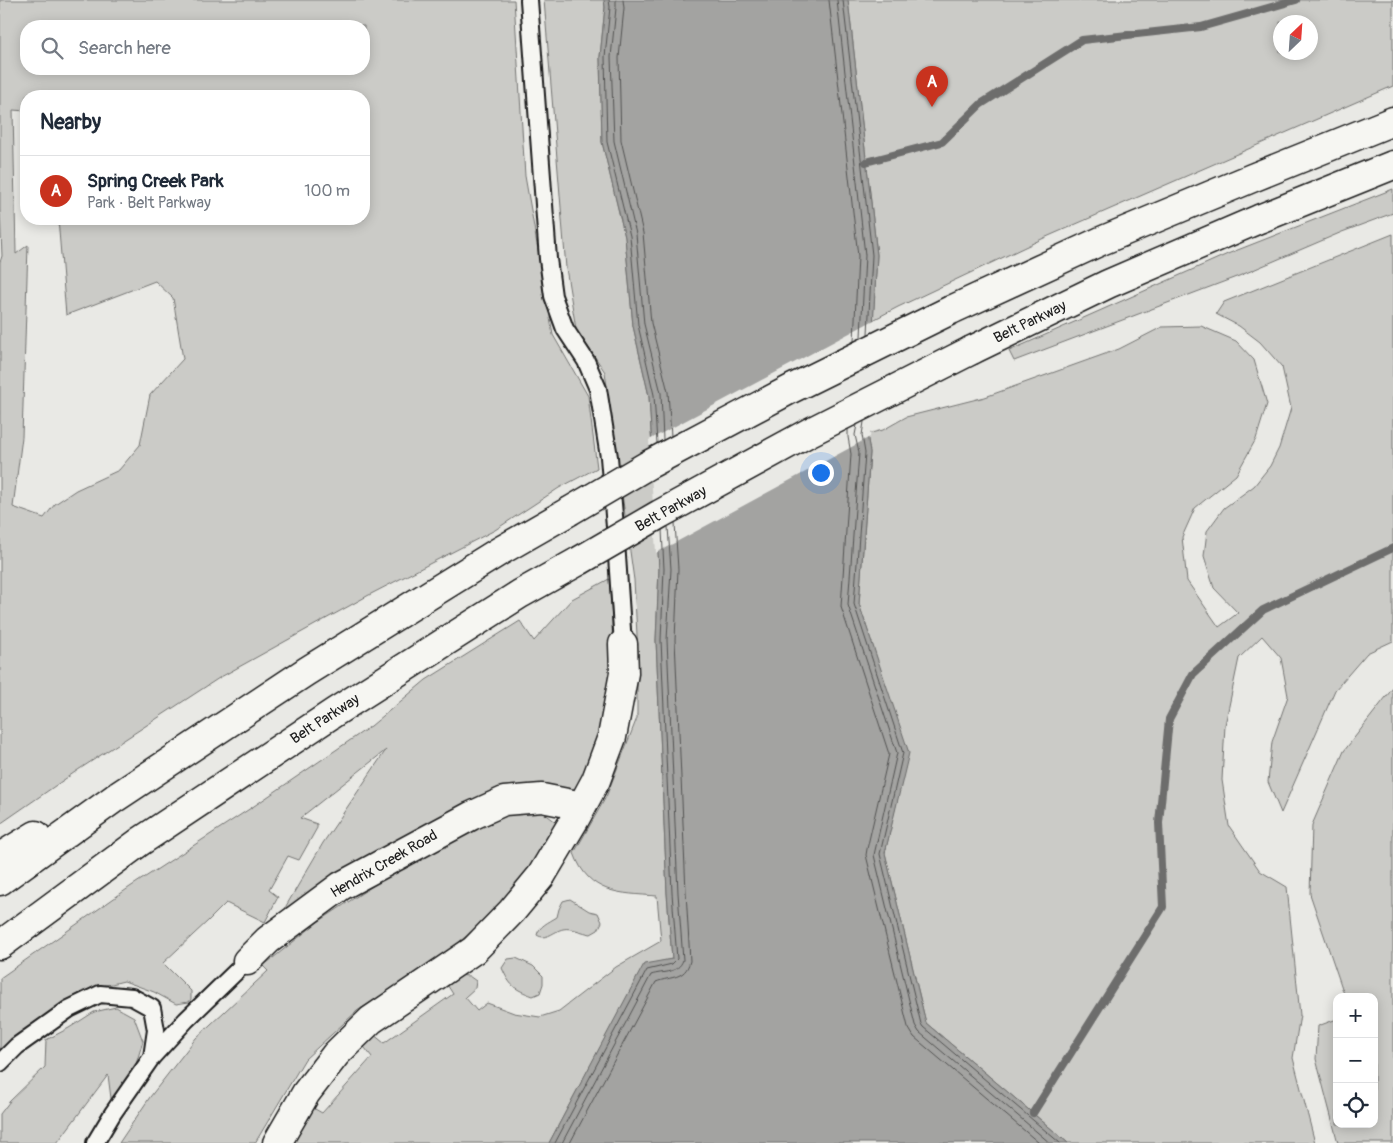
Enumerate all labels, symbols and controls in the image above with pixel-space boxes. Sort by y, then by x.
north arrow [1273,15,1318,60]
search box [20,20,370,75]
icon: search [38,34,66,62]
text: Search here [78,36,171,60]
pin: A [916,66,948,107]
text: Nearby [40,109,101,136]
text: Spring Creek Park [87,169,224,193]
text: A [51,181,61,201]
text: 100 m [304,181,350,201]
text: Park · Belt Parkway [87,193,211,213]
street label: Belt Parkway [991,296,1070,348]
your location [808,460,834,486]
street label: Belt Parkway [632,481,710,536]
street label: Belt Parkway [287,689,364,748]
street label: Hendrix Creek Road [327,826,441,902]
map controls [1333,993,1378,1128]
button: + [1333,993,1378,1038]
button: − [1333,1038,1378,1083]
button: locate [1333,1083,1378,1128]

